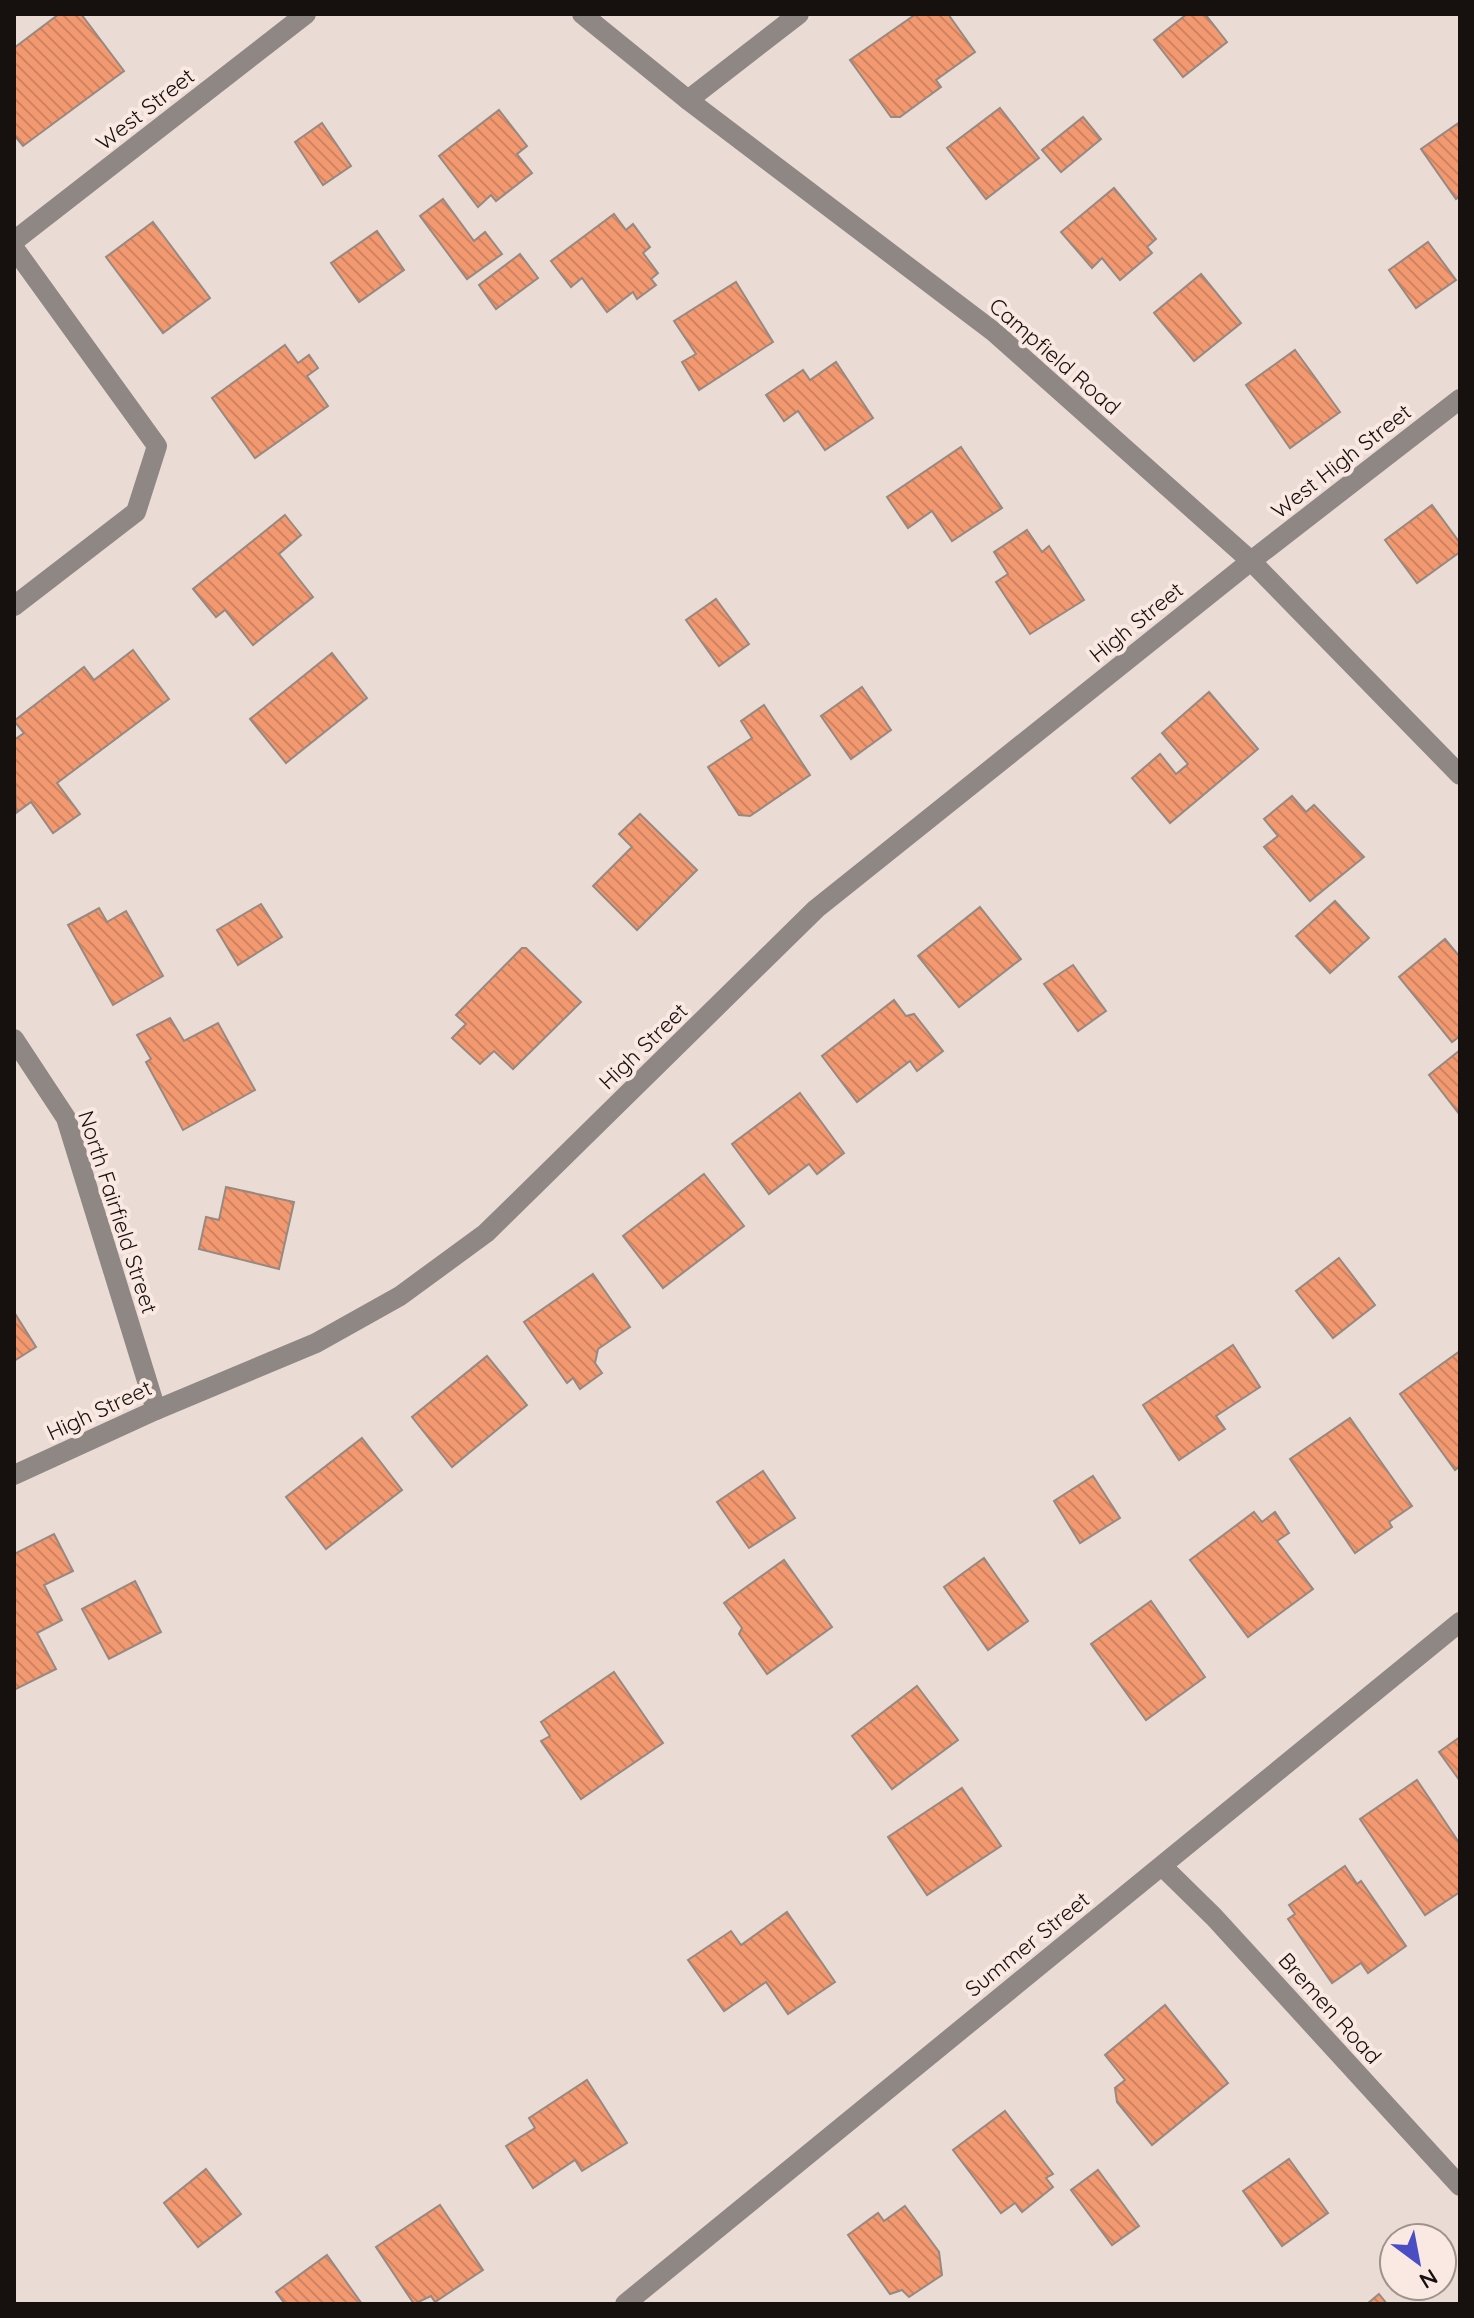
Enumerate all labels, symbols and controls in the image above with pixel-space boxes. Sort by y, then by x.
street label: West Street [90,62,200,156]
street label: Campfield Road [984,291,1126,421]
street label: West High Street [1265,398,1417,524]
street label: High Street [1083,576,1189,668]
street label: High Street [593,997,693,1095]
street label: North Fairfield Street [72,1107,164,1317]
street label: High Street [42,1373,156,1447]
street label: Summer Street [959,1885,1095,2003]
street label: Bremen Road [1273,1946,1387,2070]
north arrow [1378,2222,1458,2302]
text: N [1414,2263,1443,2295]

